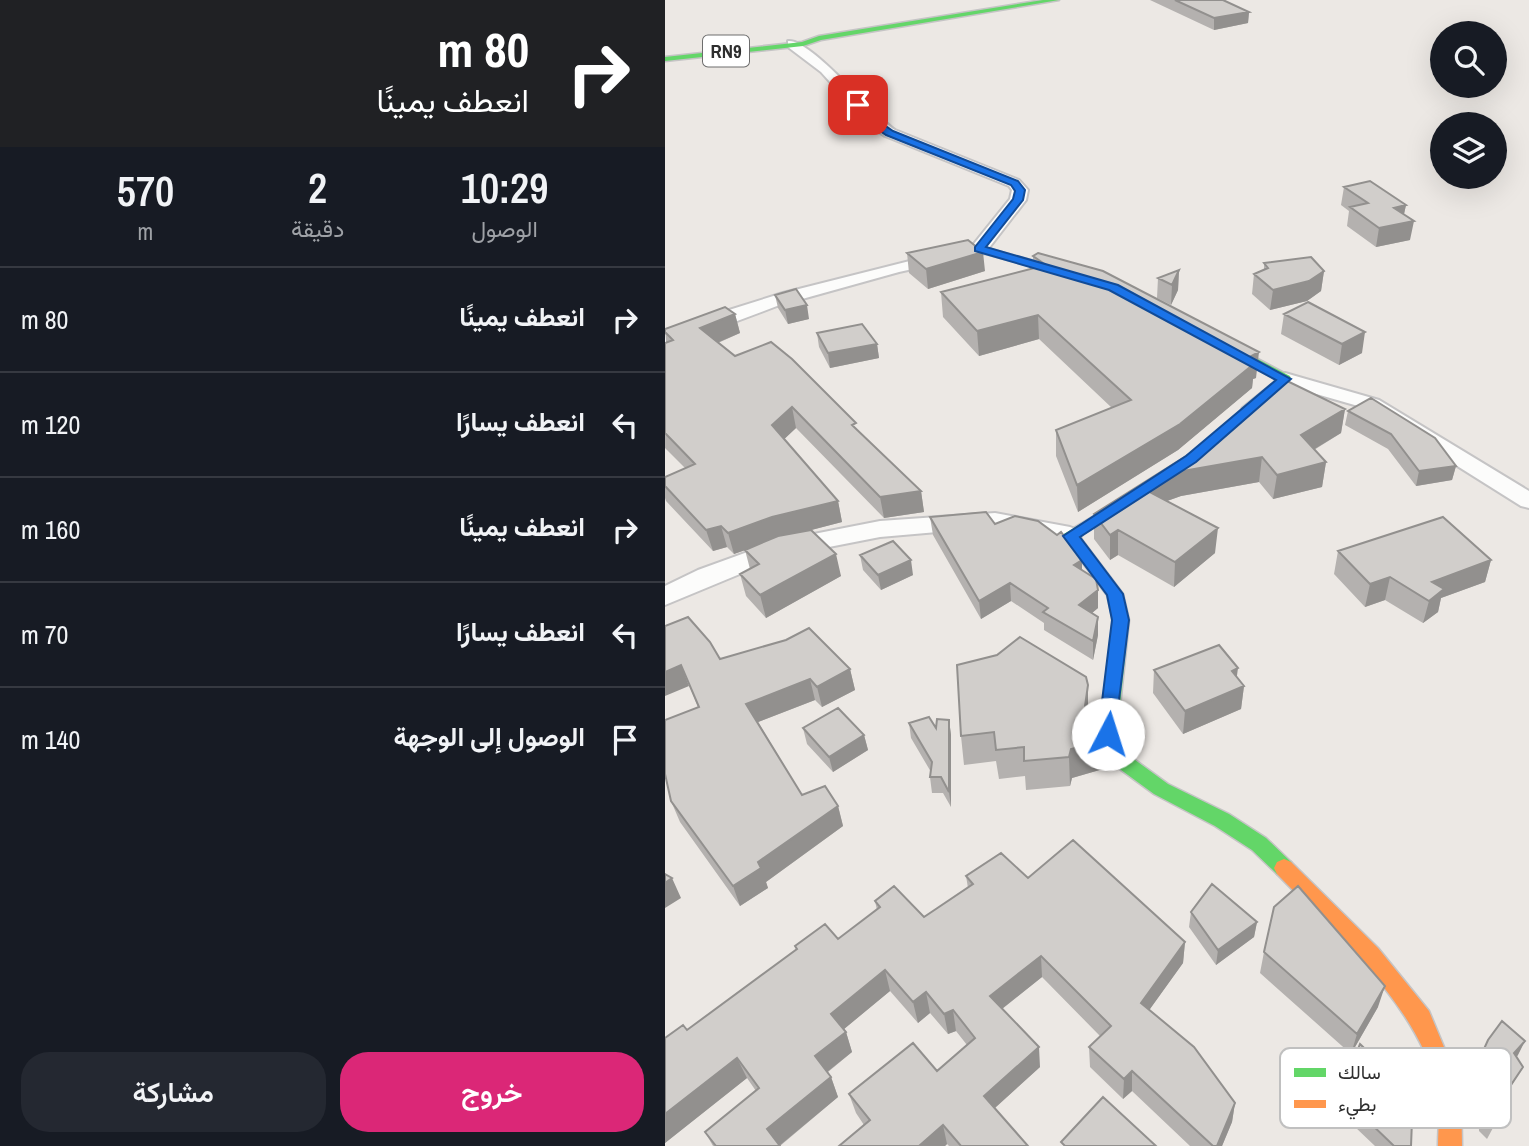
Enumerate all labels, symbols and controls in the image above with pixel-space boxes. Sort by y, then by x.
text: 80 m [437,16,529,82]
map controls [1430,21,1507,189]
button: search [1430,21,1507,98]
icon: right [553,28,644,119]
road number: RN9 [703,36,749,66]
pin [828,75,888,135]
text: انعطف يمينًا [376,79,529,122]
icon: arrive [839,86,877,124]
button: layers [1430,112,1507,189]
text: 2 [308,160,327,216]
text: 10:29 [461,160,548,216]
text: 570 [117,163,174,219]
text: دقيقة [291,213,344,244]
text: الوصول [471,213,538,244]
text: m [138,216,153,247]
text: انعطف يمينًا [459,299,585,334]
icon: right [606,301,644,339]
text: 80 m [21,302,68,337]
text: انعطف يسارًا [456,404,585,439]
icon: left [606,406,644,444]
text: 120 m [21,407,80,442]
text: انعطف يمينًا [459,509,585,544]
icon: right [606,511,644,549]
text: 160 m [21,512,80,547]
text: انعطف يسارًا [456,614,585,649]
icon: left [606,616,644,654]
text: 70 m [21,617,68,652]
position arrow [1071,697,1145,771]
text: الوصول إلى الوجهة [393,719,585,754]
icon: arrive [606,721,644,759]
text: 140 m [21,722,80,757]
legend [1280,1048,1511,1128]
button: مشاركة [21,1052,326,1132]
button: خروج [340,1052,644,1132]
text: سالك [1338,1059,1381,1085]
text: بطيء [1338,1091,1376,1120]

